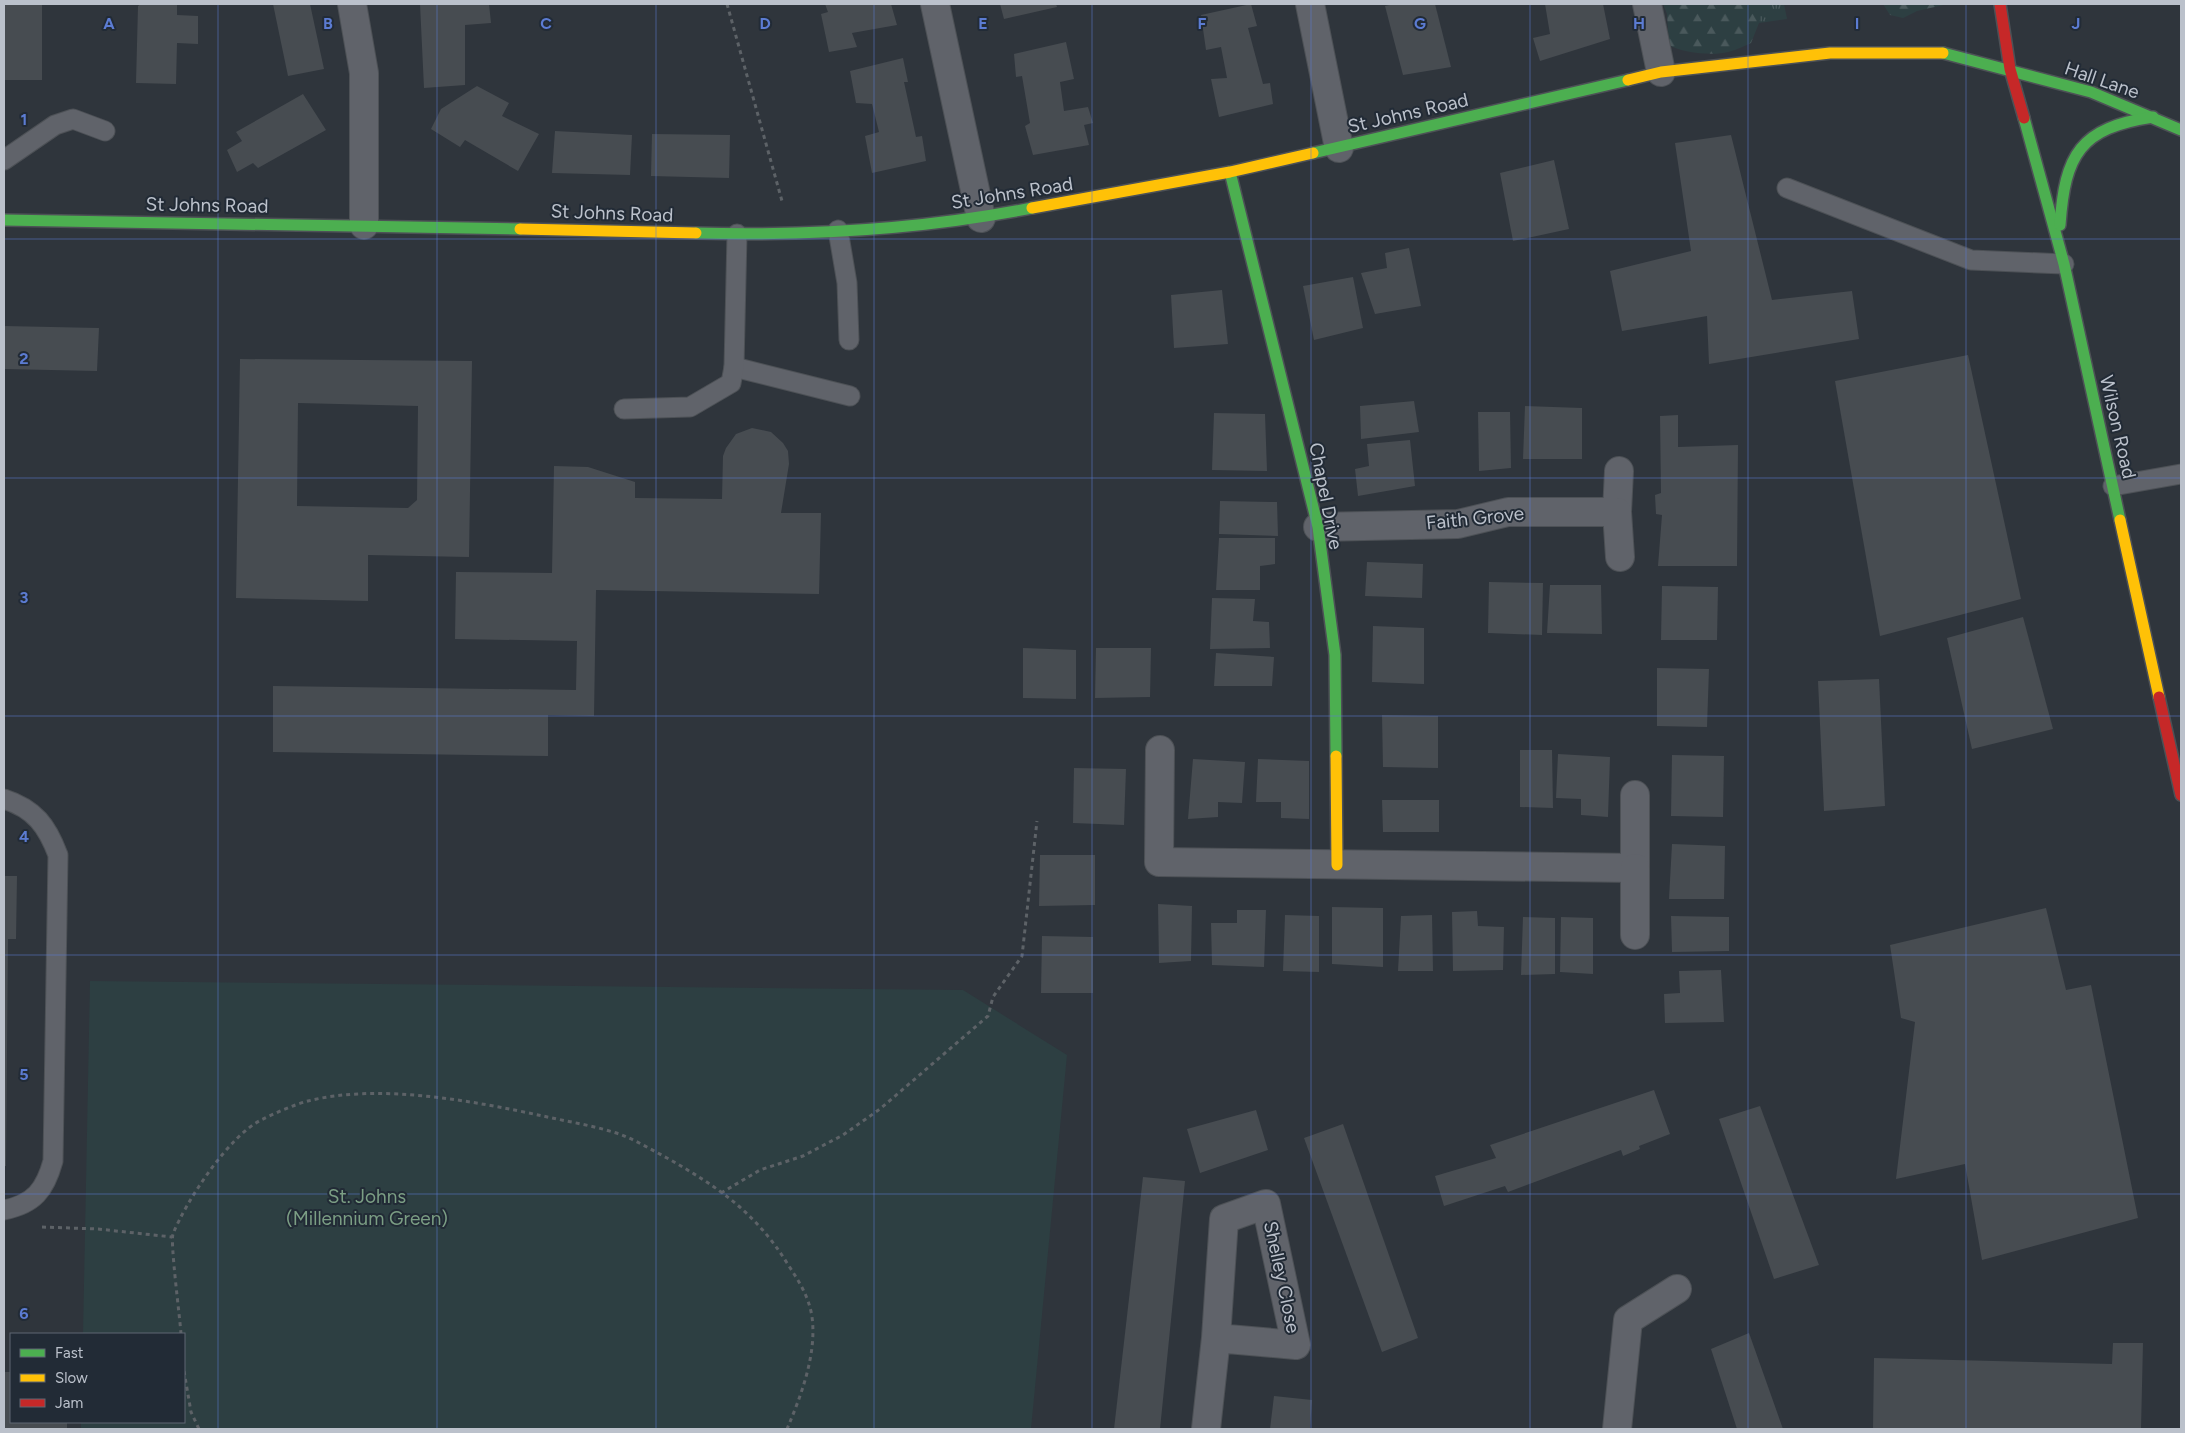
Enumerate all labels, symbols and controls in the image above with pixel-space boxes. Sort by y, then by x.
text: A [103,14,115,33]
text: B [323,14,333,33]
text: C [540,14,552,33]
text: D [759,14,771,33]
text: E [978,14,988,33]
text: F [1198,14,1207,33]
text: G [1414,14,1426,33]
text: H [1633,14,1645,33]
text: I [1855,14,1859,33]
text: J [2072,14,2080,33]
street label: Hall Lane [2062,57,2142,103]
street label: St Johns Road [1346,88,1470,138]
text: 1 [21,110,27,129]
street label: St Johns Road [950,172,1074,214]
street label: St Johns Road [145,192,269,218]
street label: St Johns Road [550,199,674,227]
text: 2 [19,349,29,368]
street label: Wilson Road [2095,373,2141,481]
street label: Chapel Drive [1304,441,1348,551]
street label: Faith Grove [1425,501,1525,535]
text: 3 [20,588,29,607]
text: 4 [19,827,29,846]
text: 5 [19,1065,29,1084]
park label: St. Johns (Millennium Green) [286,1185,448,1230]
street label: Shelley Close [1259,1219,1305,1335]
text: 6 [19,1304,29,1323]
legend [10,1333,185,1423]
text: Fast [55,1344,84,1362]
text: Slow [55,1369,88,1387]
text: Jam [55,1394,83,1412]

